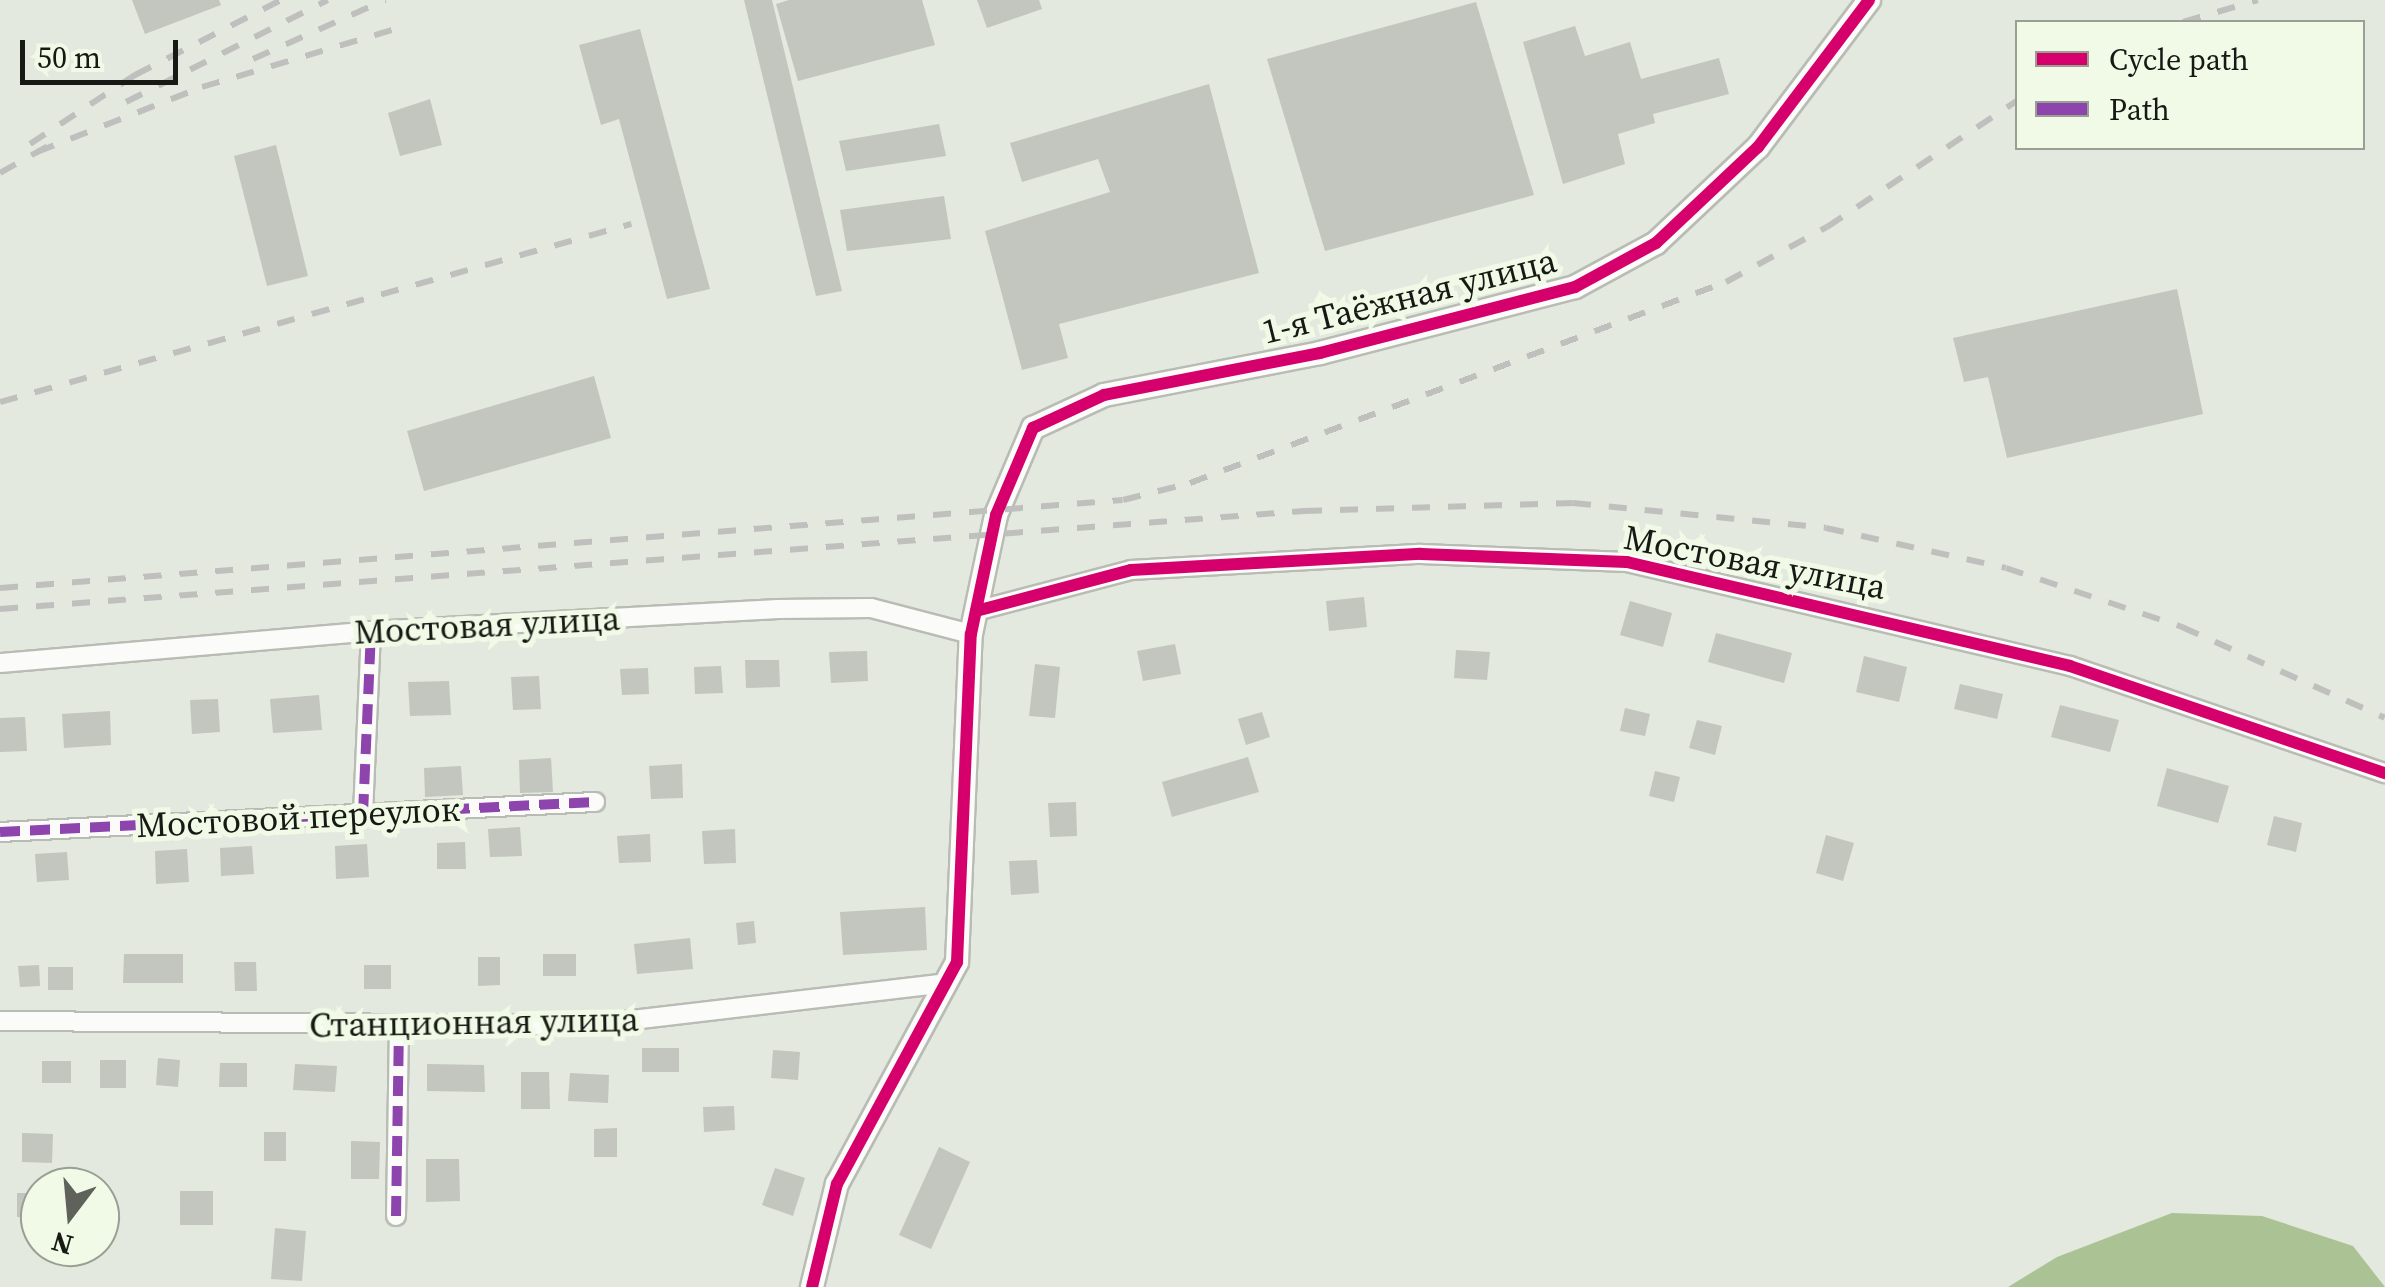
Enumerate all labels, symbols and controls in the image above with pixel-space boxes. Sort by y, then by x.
scale bar [25,20,182,82]
legend [2015,20,2365,150]
text: 50 m [37,37,101,78]
text: Cycle path [2109,39,2249,80]
text: Path [2109,89,2170,130]
street label: 1-я Таёжная улица [1257,239,1561,353]
street label: Мостовая улица [1620,516,1890,608]
street label: Мостовая улица [353,597,621,653]
street label: Мостовой переулок [135,788,461,846]
street label: Станционная улица [309,998,639,1046]
north arrow [20,1167,120,1267]
text: N [47,1223,77,1265]

